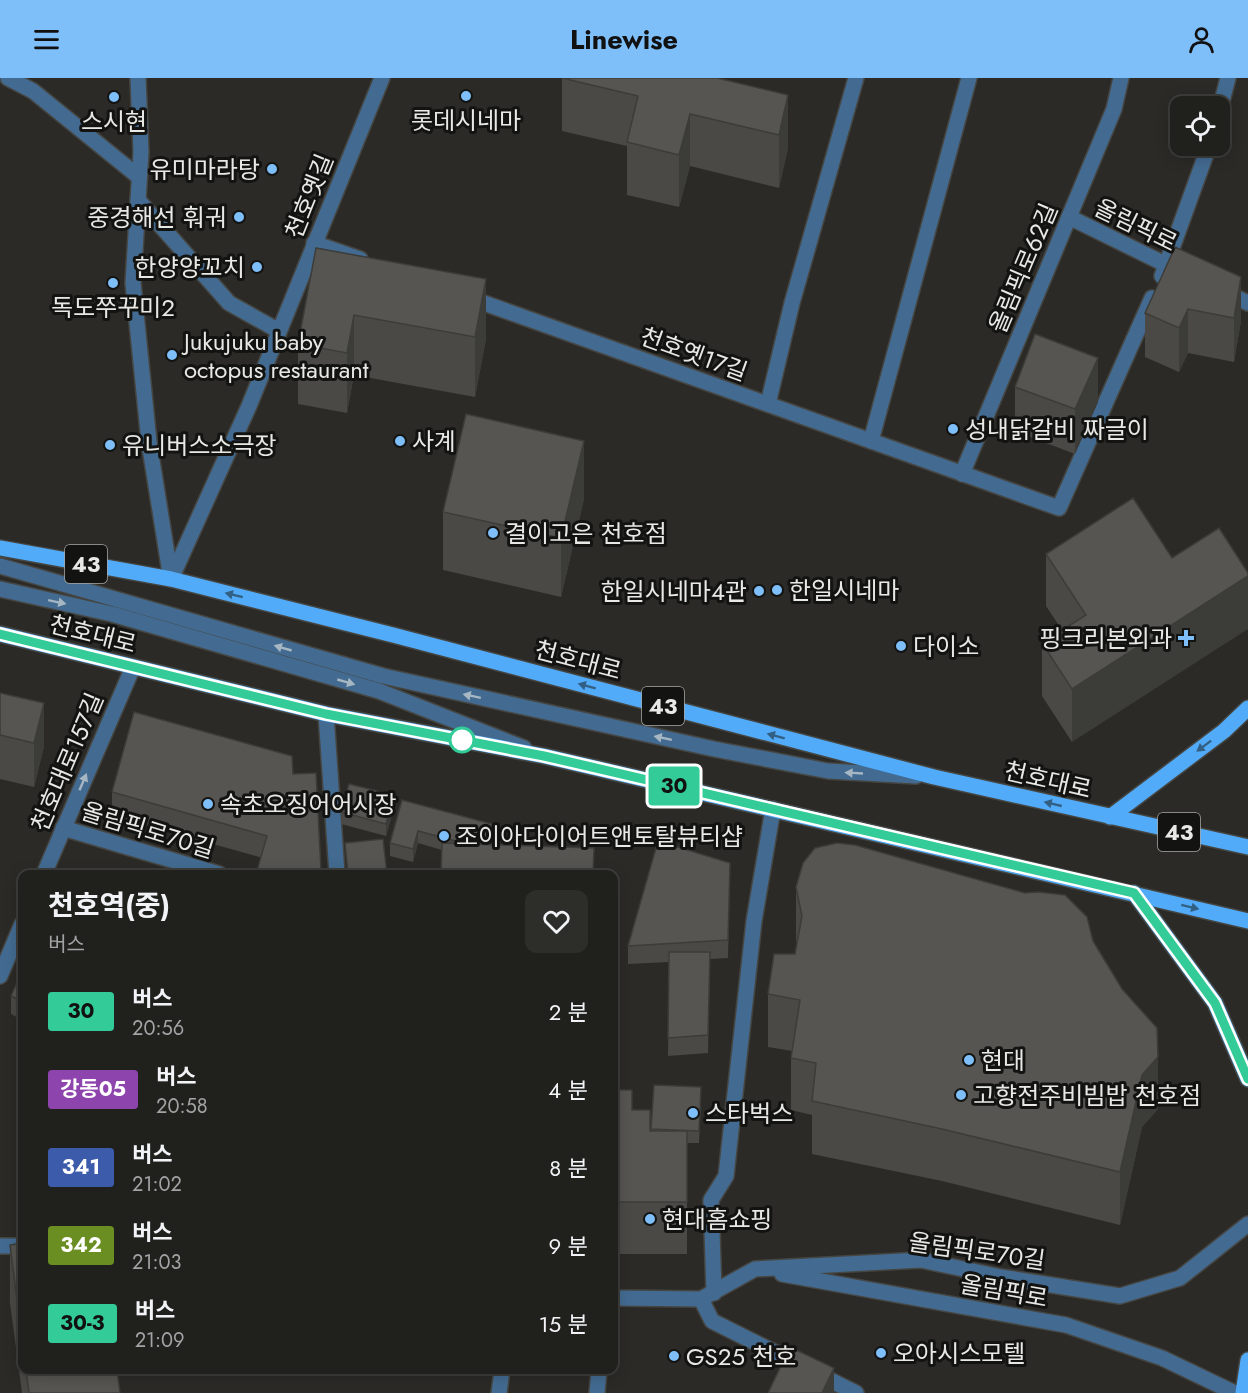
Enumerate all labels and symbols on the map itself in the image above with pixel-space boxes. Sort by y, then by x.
marker: 롯데시네마 [459,89,473,103]
marker: 스시현 [107,90,121,104]
place label: 롯데시네마 [411,103,521,138]
place label: 스시현 [81,104,147,139]
street label: 천호옛길 [276,148,342,244]
place label: 유미마라탕 [150,152,260,187]
marker: 유미마라탕 [265,162,279,176]
street label: 올림픽로 [1089,190,1183,260]
street label: 올림픽로62길 [980,198,1066,338]
place label: 중경해선 훠궈 [87,200,227,235]
marker: 중경해선 훠궈 [232,210,246,224]
place label: 한양양꼬치 [135,250,245,285]
marker: 한양양꼬치 [250,260,264,274]
marker: 독도쭈꾸미2 [106,276,120,290]
place label: 독도쭈꾸미2 [51,290,175,325]
street label: 천호옛17길 [636,318,752,390]
place label: Jukujuku baby octopus restaurant [181,324,369,387]
marker: Jukujuku baby octopus restaurant [165,348,179,362]
place label: 성내닭갈비 짜글이 [965,412,1149,447]
marker: 성내닭갈비 짜글이 [946,422,960,436]
place label: 사계 [412,424,456,459]
place label: 유니버스소극장 [122,428,277,463]
marker: 사계 [393,434,407,448]
marker: 유니버스소극장 [103,438,117,452]
place label: 결이고은 천호점 [505,516,667,551]
marker: 결이고은 천호점 [486,526,500,540]
road number: 43 [65,545,107,583]
place label: 한일시네마 [789,573,899,608]
place label: 한일시네마4관 [601,574,747,609]
marker: 한일시네마 [770,583,784,597]
marker: 한일시네마4관 [752,584,766,598]
one-way arrow [225,590,243,599]
one-way arrow [48,597,66,607]
street label: 천호대로 [46,606,140,662]
place label: 핑크리본외과 [1040,621,1172,656]
place label: 다이소 [913,629,979,664]
marker: 핑크리본외과 [1177,629,1195,647]
street label: 천호대로 [531,632,625,688]
marker: 다이소 [894,639,908,653]
one-way arrow [274,643,292,652]
one-way arrow [337,678,355,687]
one-way arrow [578,680,596,690]
street label: 천호대로157길 [22,687,112,837]
road number: 43 [642,687,684,725]
one-way arrow [463,690,482,700]
unlabelled marker [449,727,475,753]
one-way arrow [766,730,785,740]
one-way arrow [653,732,672,742]
one-way arrow [1196,740,1212,752]
street label: 천호대로 [1001,753,1095,807]
line badge: 30 [647,766,701,806]
one-way arrow [845,768,864,777]
one-way arrow [79,773,88,791]
place label: 속초오징어어시장 [220,787,397,822]
street label: 올림픽로70길 [77,793,219,867]
marker: 속초오징어어시장 [201,797,215,811]
one-way arrow [1043,799,1062,808]
road number: 43 [1158,813,1200,851]
place label: 조이아다이어트앤토탈뷰티샵 [456,819,743,854]
marker: 조이아다이어트앤토탈뷰티샵 [437,829,451,843]
one-way arrow [1181,902,1199,912]
place label: 현대 [981,1043,1025,1078]
marker: 현대 [962,1053,976,1067]
place label: 고향전주비빔밥 천호점 [973,1078,1201,1113]
marker: 고향전주비빔밥 천호점 [954,1088,968,1102]
place label: 스타벅스 [705,1096,793,1131]
marker: 스타벅스 [686,1106,700,1120]
place label: 현대홈쇼핑 [662,1202,772,1237]
marker: 현대홈쇼핑 [643,1212,657,1226]
street label: 올림픽로70길 [907,1224,1047,1278]
street label: 올림픽로 [957,1266,1051,1316]
place label: 오아시스모텔 [893,1336,1025,1371]
place label: GS25 천호 [686,1339,796,1374]
marker: 오아시스모텔 [874,1346,888,1360]
marker: GS25 천호 [667,1349,681,1363]

